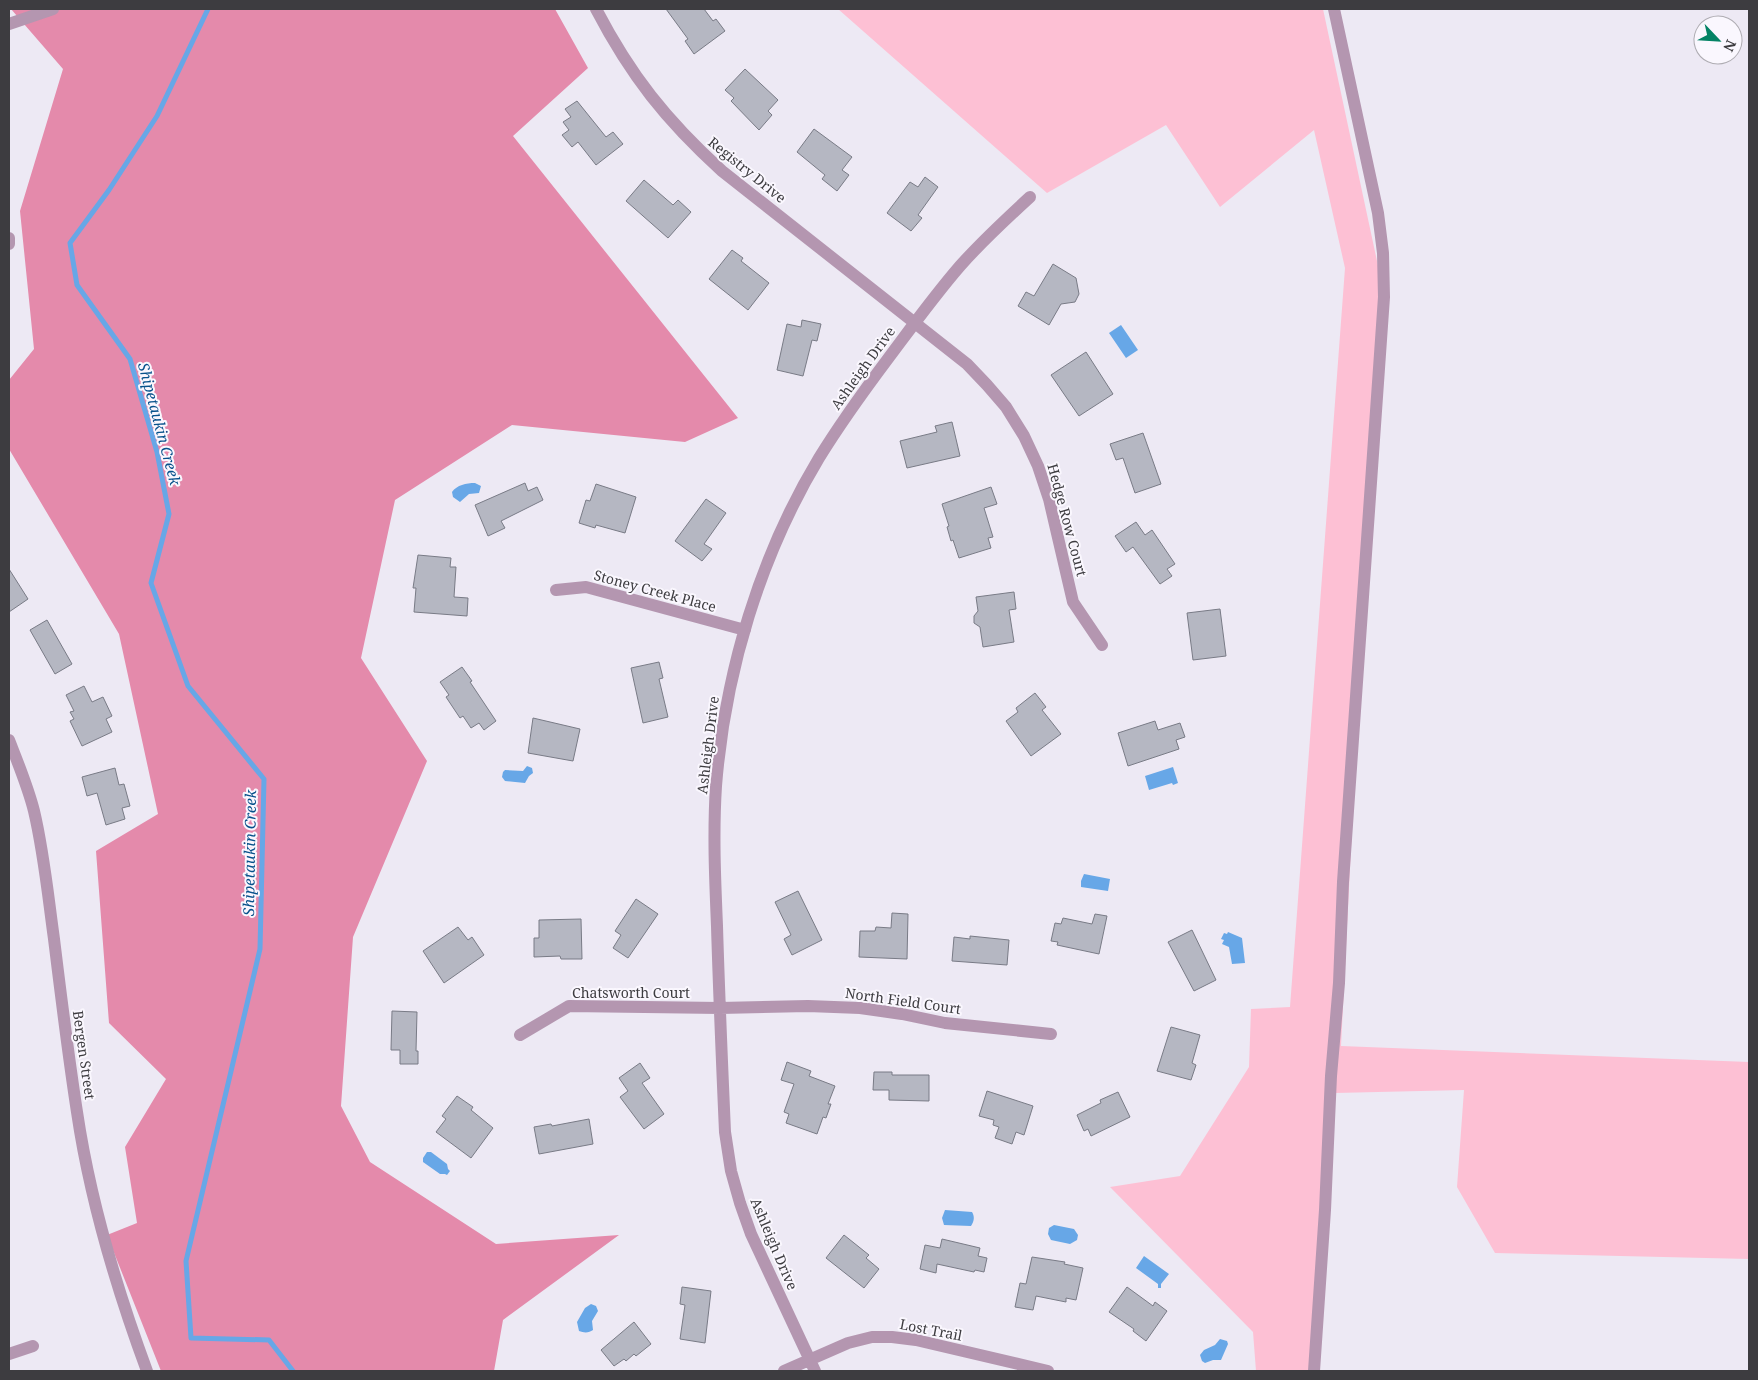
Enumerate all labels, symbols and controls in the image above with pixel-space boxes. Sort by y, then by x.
north arrow [1693,15,1743,65]
text: N [1719,37,1741,55]
street label: Registry Drive [704,132,790,207]
street label: Ashleigh Drive [826,322,899,413]
water label: Shipetaukin Creek [134,360,186,488]
street label: Hedge Row Court [1043,461,1092,578]
street label: Stoney Creek Place [592,565,718,616]
street label: Ashleigh Drive [692,695,723,795]
water label: Shipetaukin Creek [238,789,260,916]
street label: Chatsworth Court [572,983,690,1002]
street label: North Field Court [844,983,962,1018]
street label: Bergen Street [69,1009,100,1101]
street label: Ashleigh Drive [747,1195,802,1293]
street label: Lost Trail [898,1314,965,1345]

